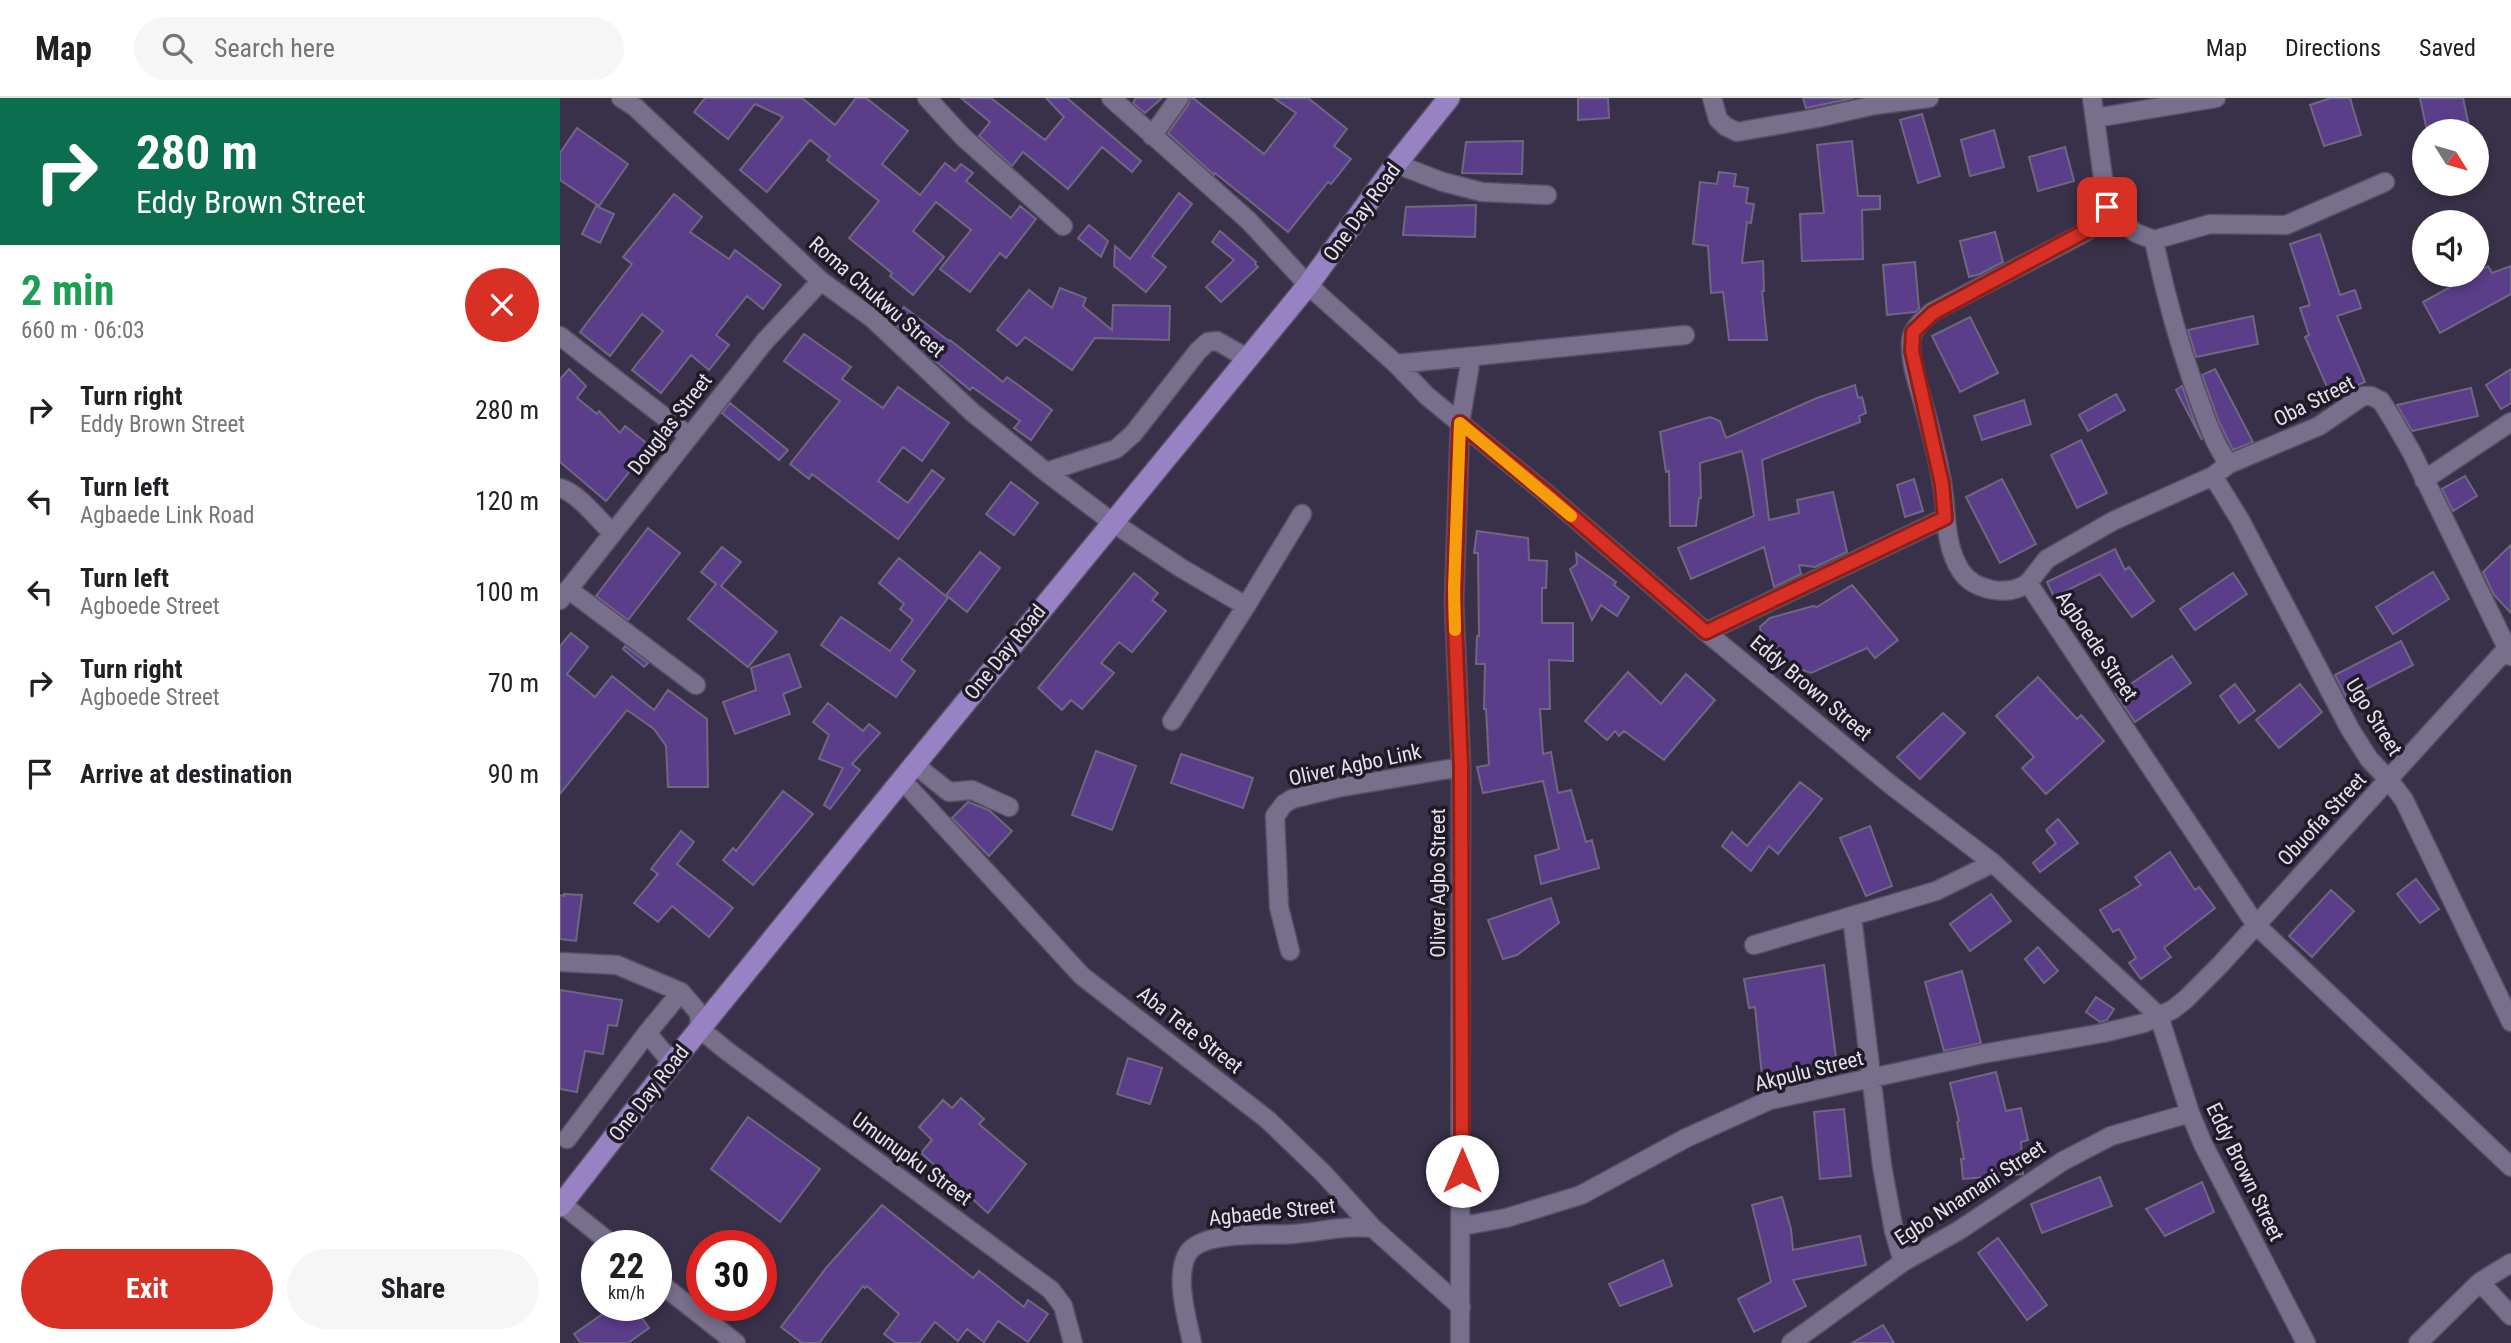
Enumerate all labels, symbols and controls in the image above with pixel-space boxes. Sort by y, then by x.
search box [134,17,624,80]
text: Map [35,29,92,68]
icon: search [158,29,196,67]
text: Search here [214,33,335,63]
text: Map [2206,34,2247,62]
text: Directions [2285,34,2381,62]
text: Saved [2419,34,2476,62]
north arrow [2412,119,2488,196]
map controls [2412,119,2489,287]
text: 280 m [136,124,258,181]
icon: right [21,126,112,217]
street label: One Day Road [1318,158,1406,266]
pin [2077,177,2137,237]
text: Eddy Brown Street [136,183,366,221]
icon: arrive [2088,188,2126,226]
button: sound [2412,210,2489,287]
street label: Roma Chukwu Street [804,232,950,362]
text: 2 min [21,266,114,315]
button: close [465,268,539,342]
text: 660 m · 06:03 [21,317,145,344]
street label: Douglas Street [623,369,717,479]
street label: Oba Street [2270,371,2358,431]
text: Turn right [80,381,182,411]
icon: right [21,391,59,429]
text: 280 m [475,395,539,425]
text: Eddy Brown Street [80,411,245,438]
text: Turn left [80,472,169,502]
icon: left [21,482,59,520]
text: 120 m [475,486,539,516]
text: Agbaede Link Road [80,502,254,529]
text: Turn left [80,563,169,593]
icon: left [21,573,59,611]
text: 100 m [475,577,539,607]
street label: Agboede Street [2051,586,2143,706]
text: Agboede Street [80,593,220,620]
street label: One Day Road [959,600,1051,704]
street label: Eddy Brown Street [1746,630,1876,746]
text: Turn right [80,654,182,684]
icon: right [21,664,59,702]
text: 70 m [488,668,539,698]
street label: Ugo Street [2341,674,2407,760]
text: Agboede Street [80,684,220,711]
street label: Oliver Agbo Link [1287,739,1424,791]
icon: arrive [21,755,59,793]
text: Arrive at destination [80,759,292,789]
text: 90 m [488,759,539,789]
street label: Obuofia Street [2273,768,2371,870]
street label: Oliver Agbo Street [1426,808,1450,958]
street label: Aba Tete Street [1133,982,1247,1078]
street label: One Day Road [604,1040,694,1146]
street label: Akpulu Street [1752,1046,1866,1096]
street label: Eddy Brown Street [2201,1099,2289,1245]
street label: Umunupku Street [847,1108,977,1210]
position arrow [1425,1134,1499,1208]
street label: Egbo Nnamani Street [1890,1135,2050,1251]
street label: Agbaede Street [1208,1193,1336,1231]
speed limit sign: 30 [686,1230,777,1321]
text: 22 [609,1246,644,1287]
button: Exit [21,1249,273,1329]
button: Share [287,1249,539,1329]
text: km/h [608,1282,645,1303]

